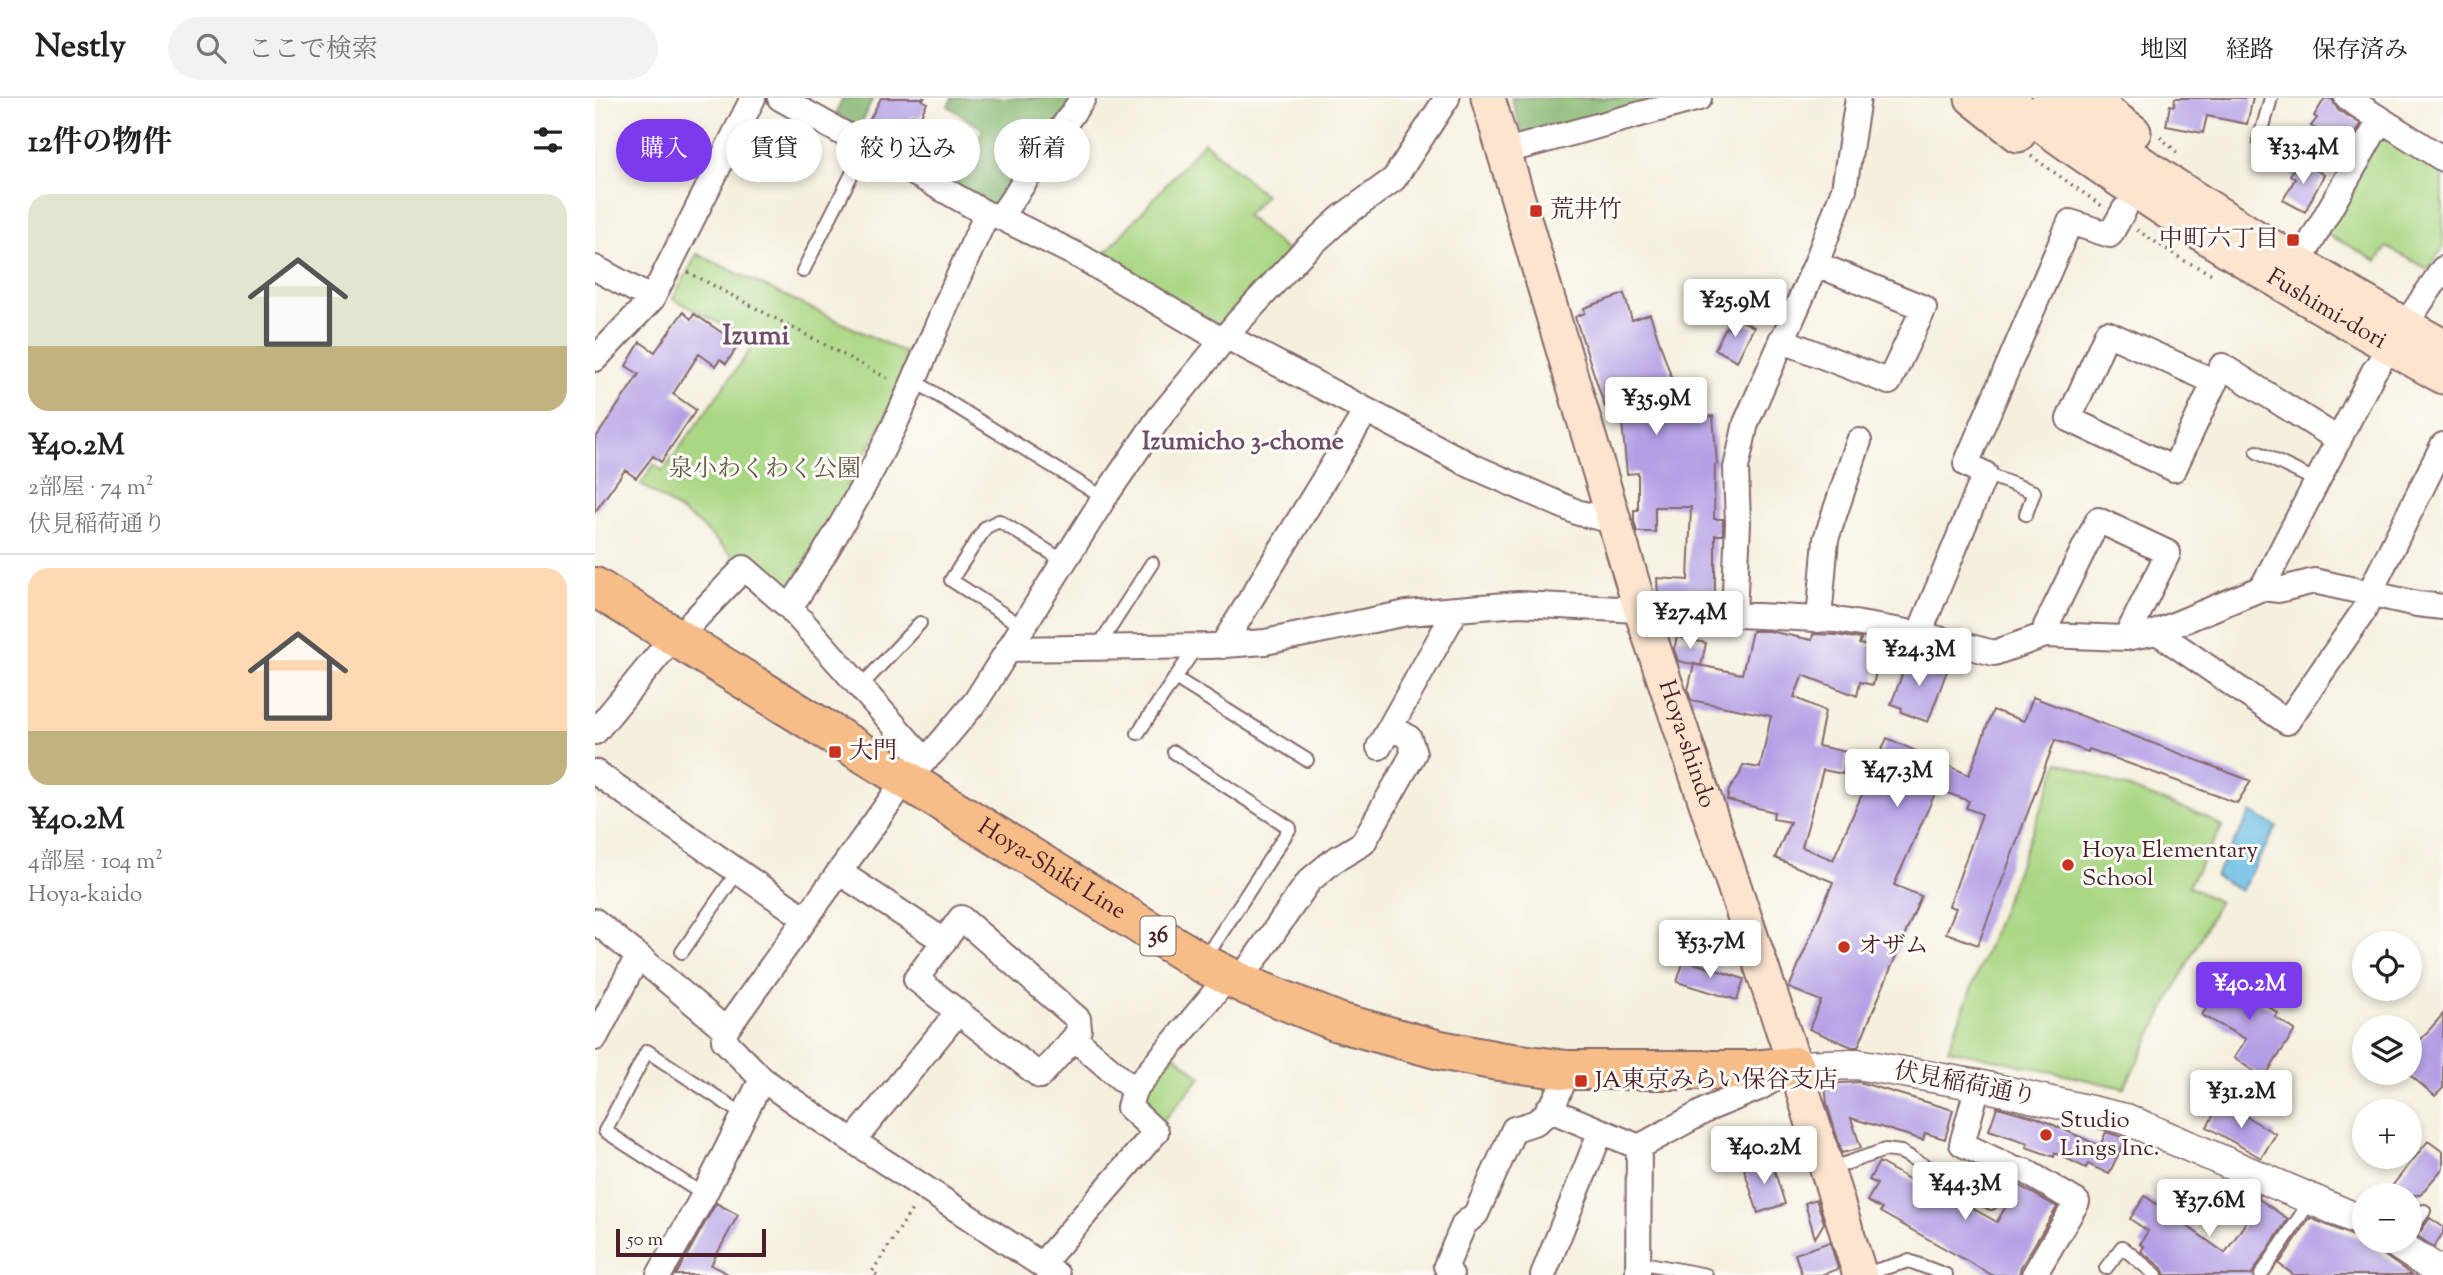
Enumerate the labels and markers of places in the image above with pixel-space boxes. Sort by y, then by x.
pin: ¥33.4M [2246,126,2360,186]
place label: 荒井竹 [1550,194,1622,228]
marker: 荒井竹 [1528,203,1544,219]
place label: 中町六丁目 [2159,223,2279,257]
marker: 中町六丁目 [2285,232,2301,248]
pin: ¥25.9M [1678,280,1792,339]
pin: ¥35.9M [1599,378,1713,437]
pin: ¥27.4M [1633,592,1747,651]
pin: ¥24.3M [1862,628,1976,688]
place label: 大門 [849,735,897,769]
marker: 大門 [827,744,843,760]
pin: ¥47.3M [1840,750,1954,809]
place label: Hoya Elementary School [2082,834,2258,896]
marker: Hoya Elementary School [2060,857,2076,873]
pin: ¥53.7M [1653,920,1767,980]
place label: オザム [1858,930,1929,964]
marker: オザム [1836,939,1852,955]
pin: ¥40.2M [2192,962,2306,1022]
place label: JA東京みらい保谷支店 [1593,1064,1837,1098]
pin: ¥31.2M [2184,1070,2298,1130]
marker: JA東京みらい保谷支店 [1573,1073,1589,1089]
place label: Studio Lings Inc. [2060,1104,2160,1166]
pin: ¥40.2M [1707,1126,1821,1186]
marker: Studio Lings Inc. [2038,1127,2054,1143]
pin: ¥44.3M [1908,1162,2022,1222]
pin: ¥37.6M [2152,1180,2266,1239]

